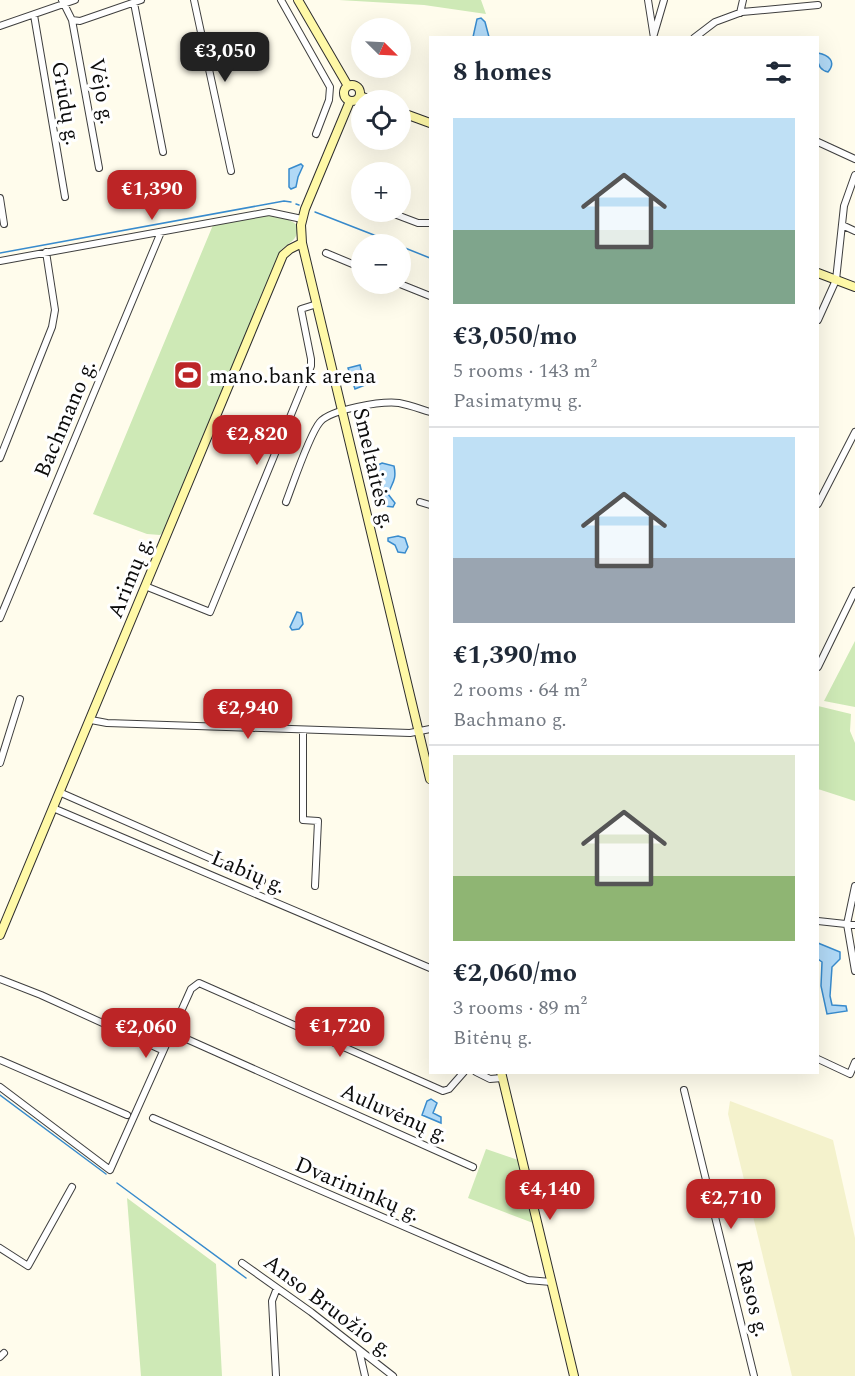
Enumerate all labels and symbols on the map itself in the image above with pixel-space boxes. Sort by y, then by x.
north arrow [351,18,411,78]
pin: €3,050 [176,32,274,83]
street label: Vėjo g. [79,56,124,127]
street label: Grūdų g. [42,59,89,148]
pin: €1,390 [103,170,201,221]
street label: Bachmano g. [26,355,105,483]
sports icon: mano.bank arena [172,359,204,391]
place label: mano.bank arena [209,360,376,393]
street label: Smeltaitės g. [344,405,403,532]
pin: €2,820 [208,415,306,466]
street label: Arimų g. [99,532,162,623]
pin: €2,940 [199,689,297,740]
street label: Labių g. [206,842,291,903]
pin: €1,720 [291,1007,389,1058]
pin: €2,060 [97,1008,195,1059]
street label: Auluvėnų g. [335,1075,454,1152]
street label: Dvarininkų g. [290,1148,425,1231]
pin: €4,140 [501,1170,599,1221]
pin: €2,710 [682,1179,780,1230]
street label: Anso Bruožio g. [256,1246,400,1366]
street label: Rasos g. [727,1256,778,1340]

